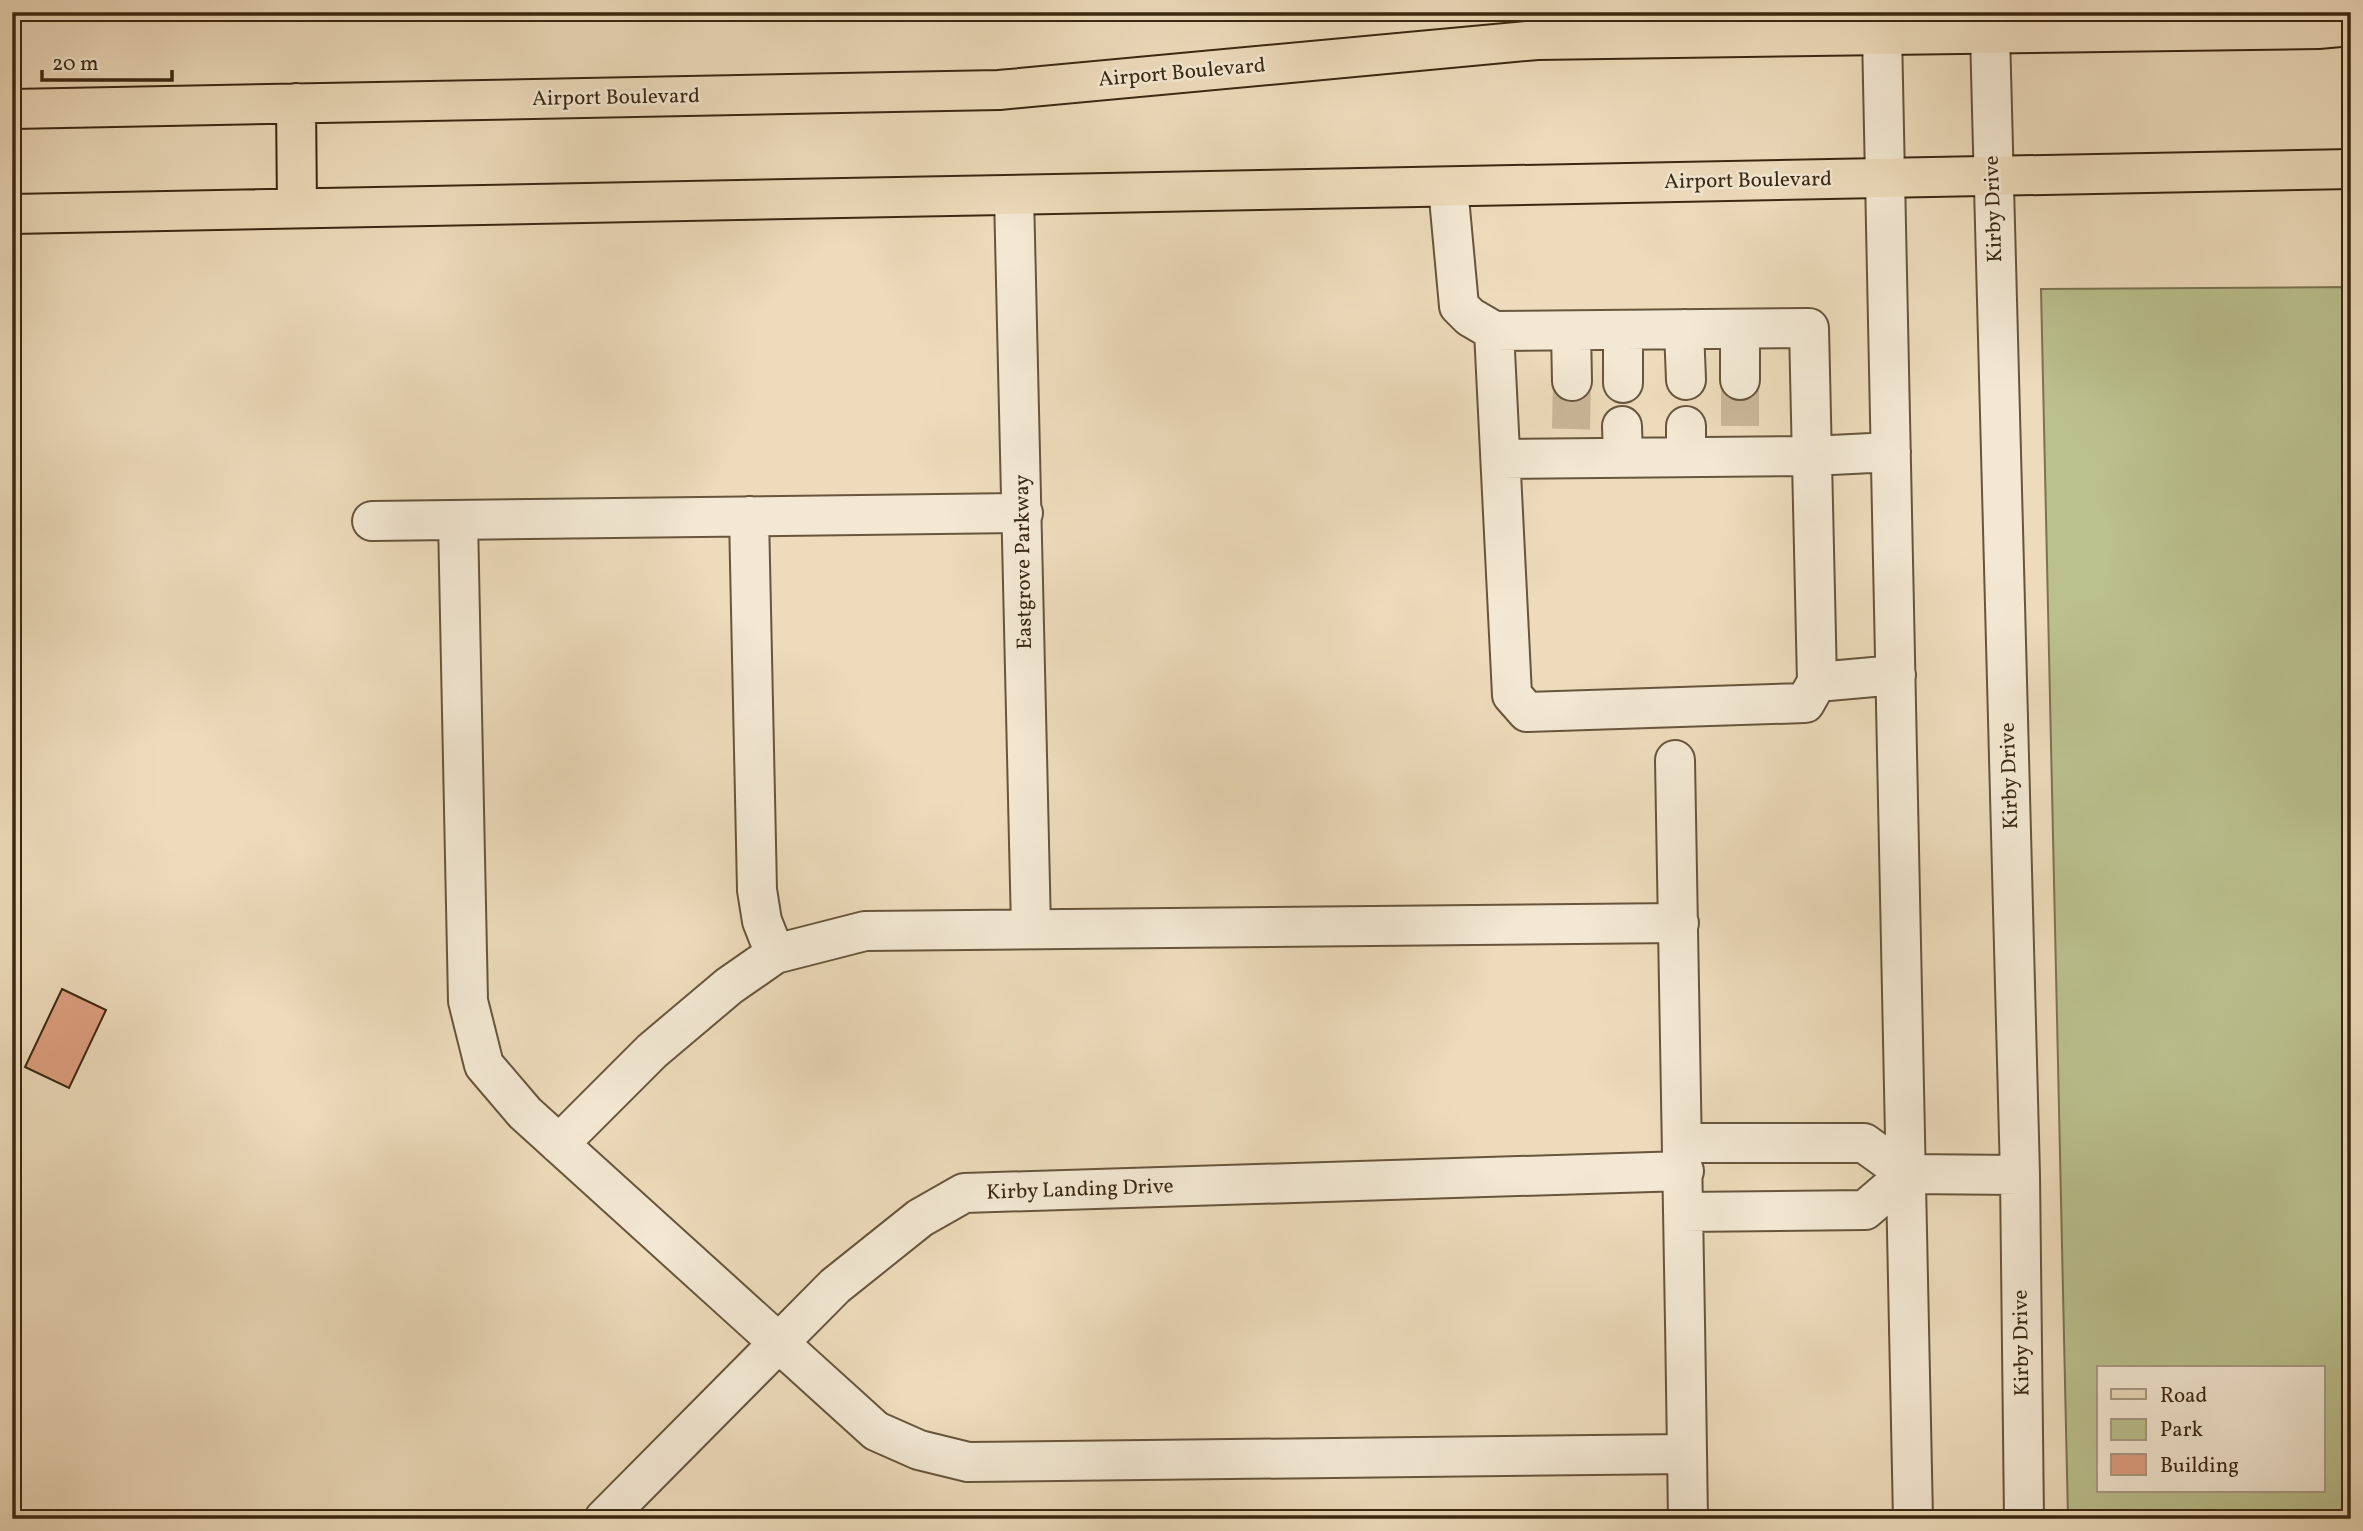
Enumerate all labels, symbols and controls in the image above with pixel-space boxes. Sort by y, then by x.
scale bar [42,38,172,82]
text: 20 m [52,50,98,79]
street label: Airport Boulevard [1097,51,1267,95]
street label: Airport Boulevard [532,82,700,114]
street label: Kirby Drive [1978,155,2010,263]
street label: Airport Boulevard [1664,165,1832,197]
street label: Eastgrove Parkway [1008,473,1040,650]
street label: Kirby Drive [1994,722,2026,830]
street label: Kirby Landing Drive [986,1172,1174,1208]
street label: Kirby Drive [2007,1289,2037,1397]
legend [2097,1366,2324,1492]
text: Road [2160,1382,2207,1411]
text: Park [2160,1416,2203,1445]
text: Building [2160,1452,2239,1481]

